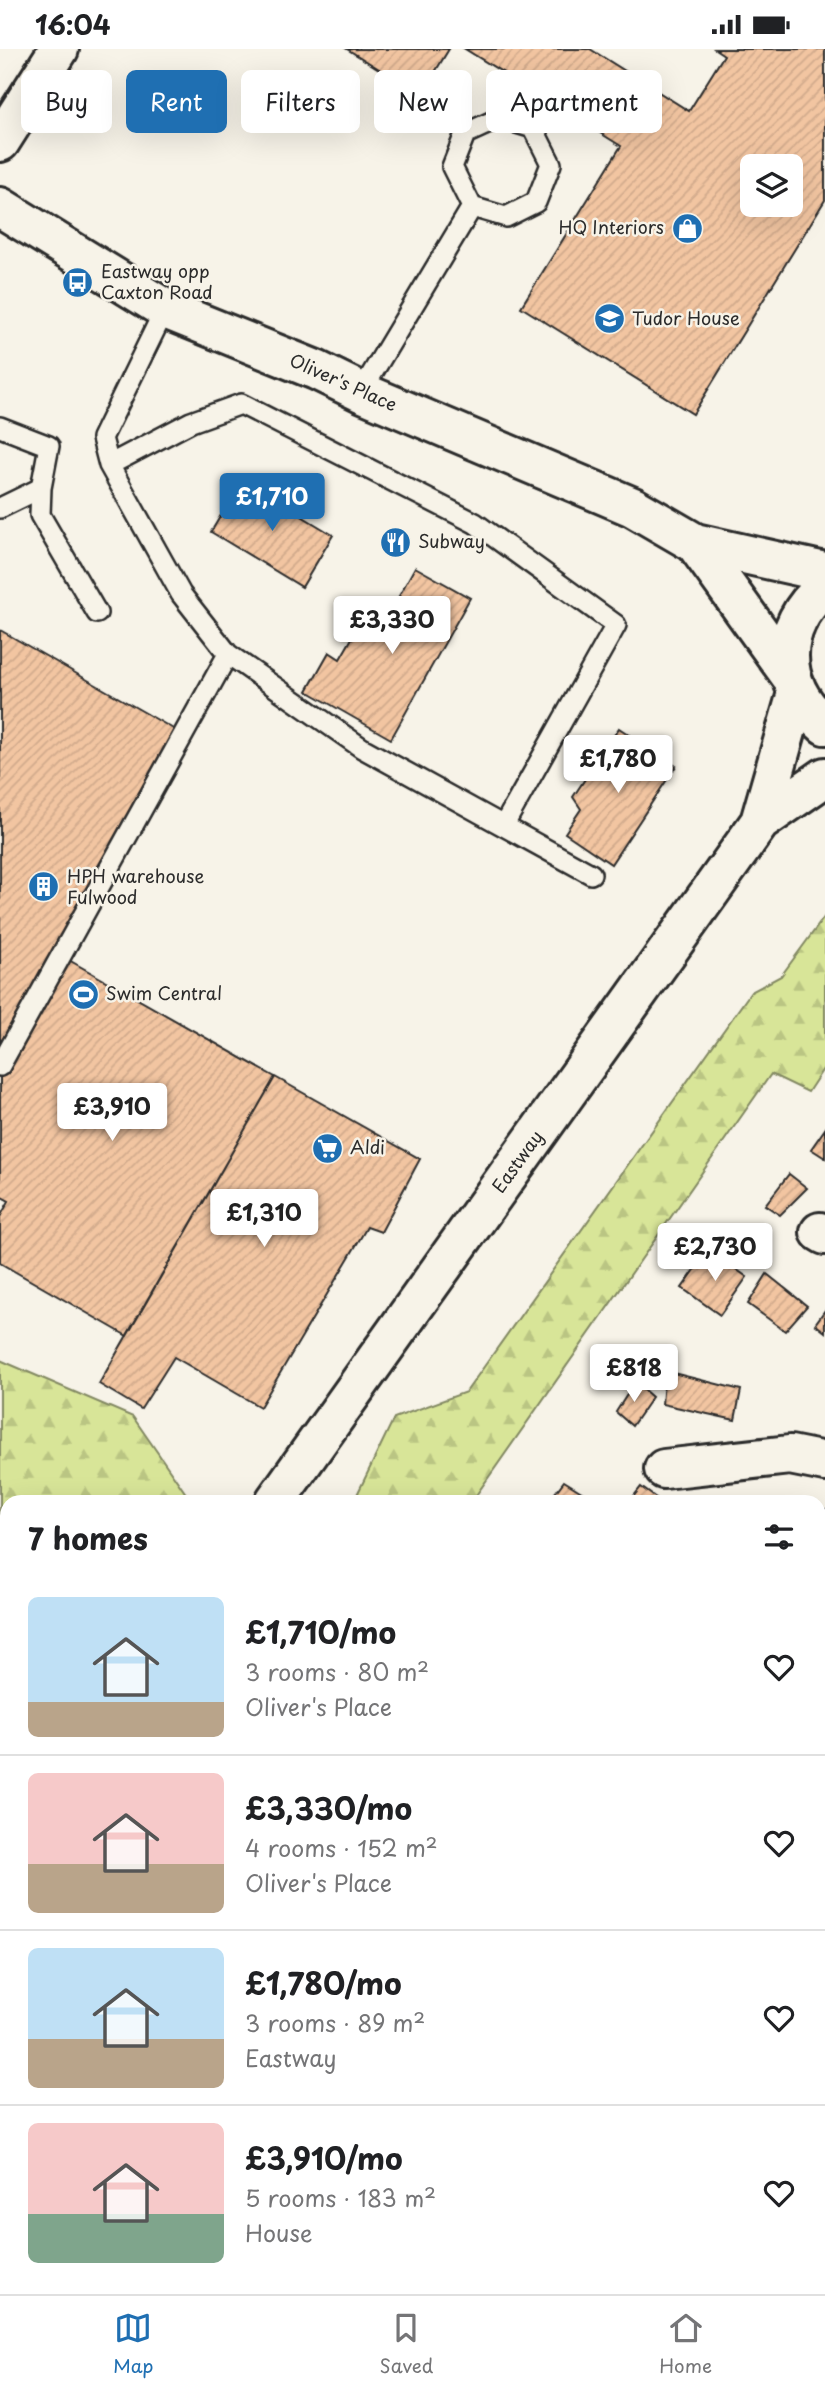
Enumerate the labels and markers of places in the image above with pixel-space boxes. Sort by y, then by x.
shop icon: HQ Interiors [670,211,704,245]
place label: HQ Interiors [558,213,664,240]
place label: Eastway opp Caxton Road [101,257,213,305]
bus stop icon: Eastway opp Caxton Road [61,265,95,299]
school or university icon: Tudor House [592,302,626,336]
place label: Tudor House [632,304,740,331]
pin: £1,710 [215,473,329,533]
restaurant icon: Subway [378,525,412,559]
place label: Subway [418,527,485,554]
pin: £3,330 [335,597,449,656]
pin: £1,780 [561,735,675,795]
place label: HPH warehouse Fulwood [67,862,204,910]
building icon: HPH warehouse Fulwood [27,870,61,904]
sports icon: Swim Central [66,977,100,1011]
place label: Swim Central [106,979,222,1006]
pin: £3,910 [55,1083,169,1143]
supermarket icon: Aldi [310,1131,344,1165]
place label: Aldi [350,1133,385,1160]
pin: £1,310 [207,1189,321,1249]
pin: £2,730 [658,1223,772,1283]
pin: £818 [593,1345,675,1404]

